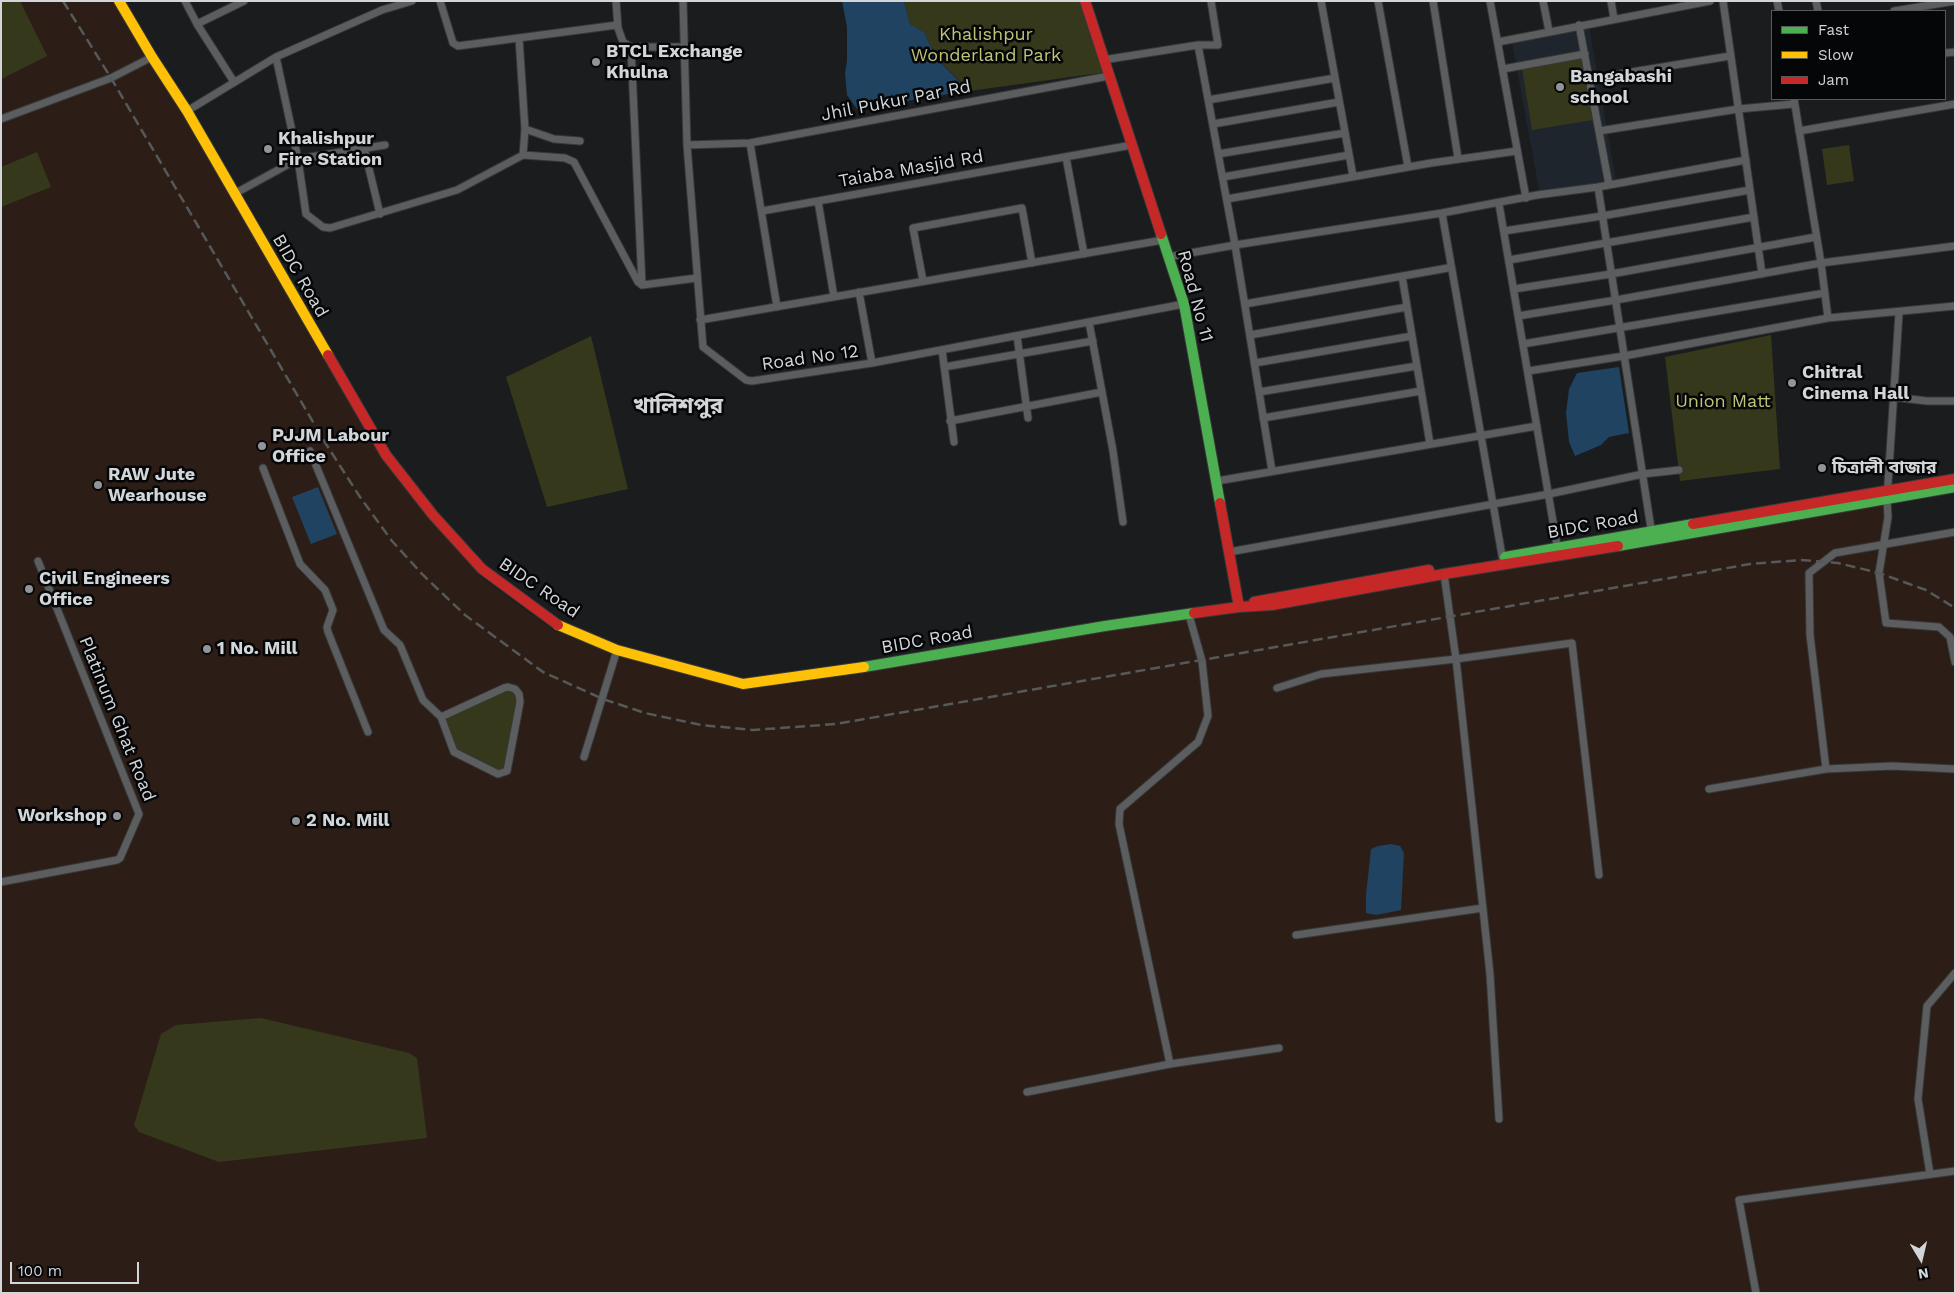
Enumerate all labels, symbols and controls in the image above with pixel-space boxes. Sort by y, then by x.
legend [1771,10,1946,100]
text: Fast [1818,21,1849,39]
park label: Khalishpur Wonderland Park [911,24,1061,66]
place label: BTCL Exchange Khulna [606,41,743,84]
text: Slow [1818,46,1854,64]
marker: BTCL Exchange Khulna [590,56,602,68]
place label: Bangabashi school [1570,66,1672,108]
text: Jam [1818,71,1849,89]
street label: Jhil Pukur Par Rd [819,76,973,126]
marker: Bangabashi school [1554,81,1566,93]
place label: Khalishpur Fire Station [278,128,382,170]
marker: Khalishpur Fire Station [262,143,274,155]
street label: Taiaba Masjid Rd [837,146,985,192]
street label: BIDC Road [268,231,332,321]
street label: Road No 11 [1172,248,1218,344]
street label: Road No 12 [760,341,860,375]
place label: Chitral Cinema Hall [1802,362,1909,404]
marker: Chitral Cinema Hall [1786,377,1798,389]
park label: Union Matt [1675,391,1771,413]
district label: খালিশপুর [633,394,723,420]
place label: PJJM Labour Office [272,425,389,468]
marker: PJJM Labour Office [256,440,268,452]
place label: চিত্রালী বাজার [1832,457,1937,479]
marker: চিত্রালী বাজার [1816,462,1828,474]
place label: RAW Jute Wearhouse [108,464,207,506]
marker: RAW Jute Wearhouse [92,479,104,491]
street label: BIDC Road [1546,506,1640,544]
street label: BIDC Road [495,553,583,623]
place label: Civil Engineers Office [39,568,170,610]
marker: Civil Engineers Office [23,583,35,595]
street label: BIDC Road [880,621,974,659]
street label: Platinum Ghat Road [74,633,160,805]
place label: 1 No. Mill [217,638,297,660]
marker: 1 No. Mill [201,643,213,655]
place label: Workshop [18,805,107,827]
marker: Workshop [111,810,123,822]
place label: 2 No. Mill [306,810,389,832]
marker: 2 No. Mill [290,815,302,827]
north arrow [1896,1234,1946,1284]
scale bar [12,1252,141,1284]
text: 100 m [18,1262,62,1280]
text: N [1917,1265,1930,1283]

